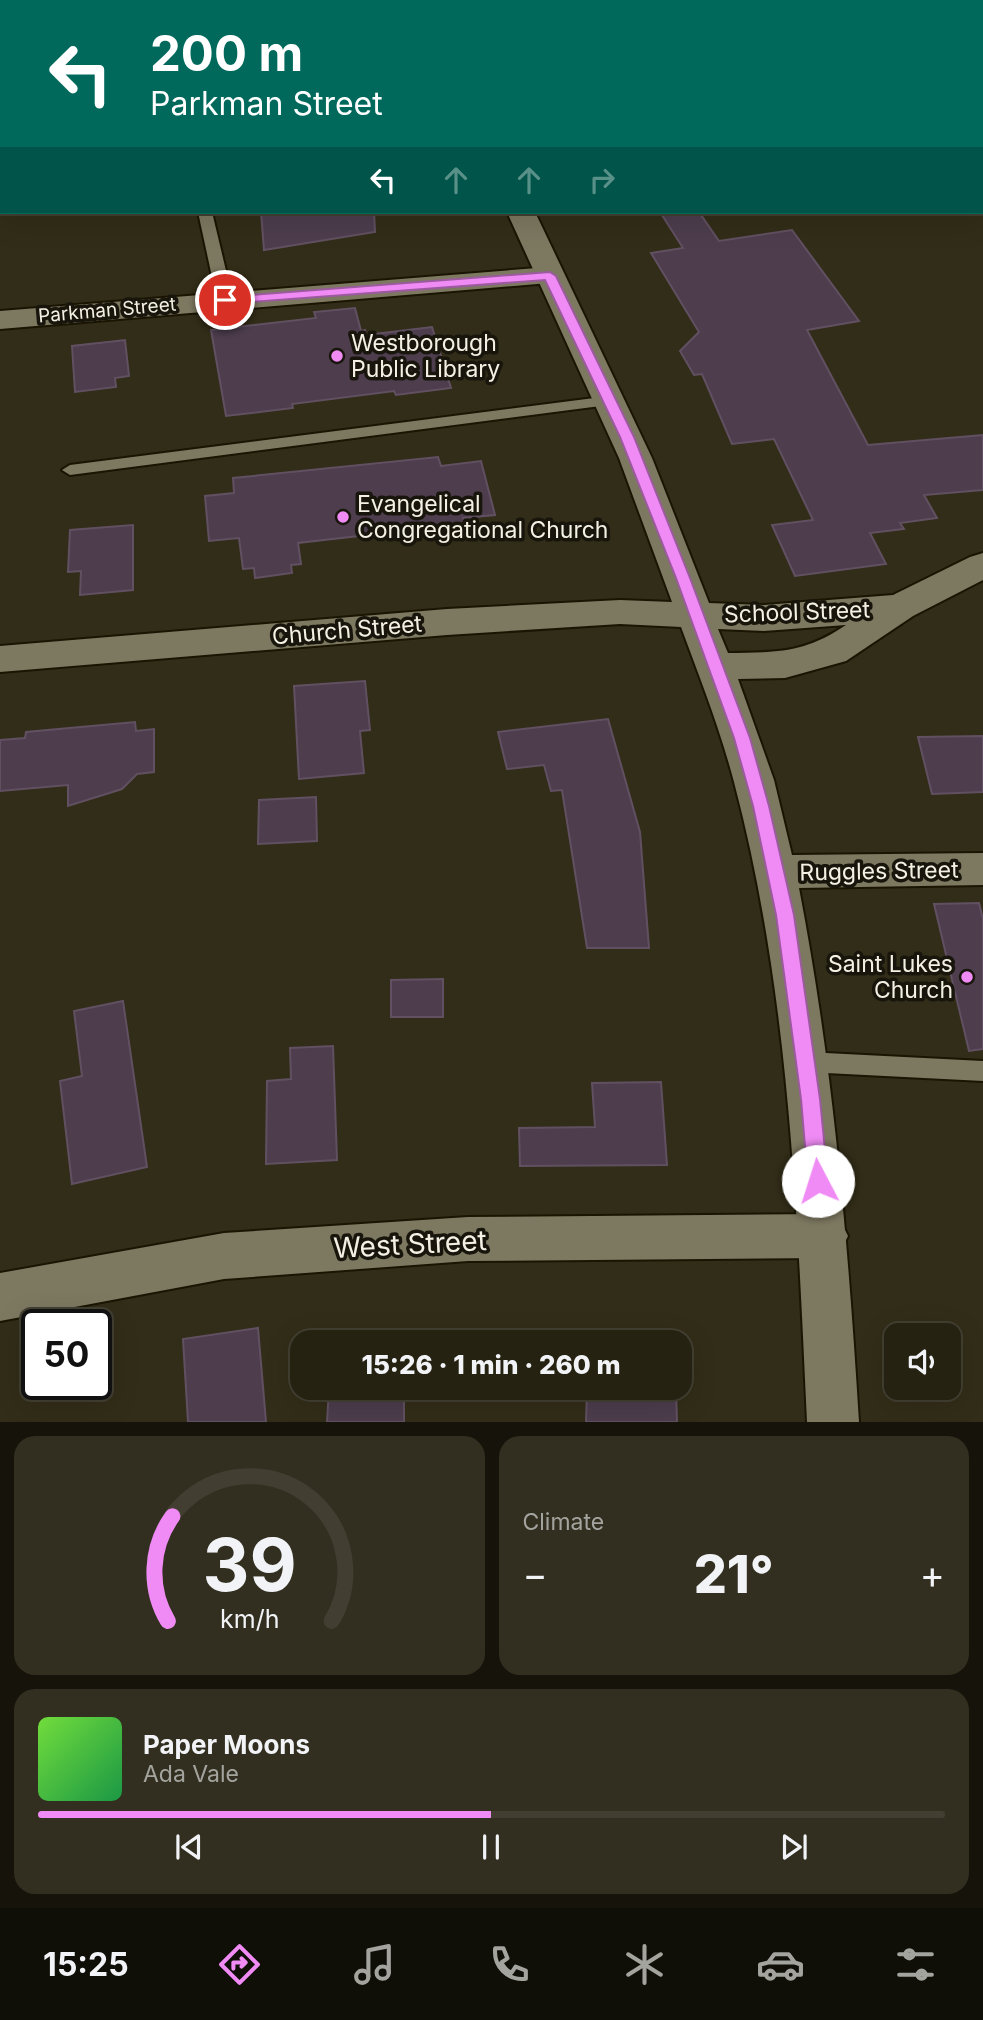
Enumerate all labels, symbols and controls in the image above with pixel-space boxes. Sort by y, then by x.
text: 200 m [150,24,303,83]
icon: left [35,28,126,119]
text: Parkman Street [150,84,383,123]
icon: left [364,161,402,199]
icon: ahead [437,161,475,199]
icon: ahead [510,161,548,199]
icon: right [583,161,621,199]
pin [195,270,255,330]
icon: arrive [206,281,244,319]
street label: Parkman Street [37,293,177,327]
place label: Westborough Public Library [351,329,500,383]
marker: Westborough Public Library [329,348,345,364]
place label: Evangelical Congregational Church [357,490,608,544]
marker: Evangelical Congregational Church [335,509,351,525]
street label: School Street [724,595,871,629]
street label: Church Street [271,609,424,651]
street label: Ruggles Street [799,856,959,886]
place label: Saint Lukes Church [828,950,953,1004]
marker: Saint Lukes Church [959,969,975,985]
position arrow [781,1144,855,1218]
street label: West Street [333,1223,487,1265]
speed limit sign: 50 [21,1309,112,1400]
map controls [884,1323,961,1400]
button: sound [884,1323,961,1400]
text: 15:26 · 1 min · 260 m [361,1349,621,1380]
text: Climate [523,1508,604,1536]
text: 39 [202,1521,296,1610]
text: 21° [694,1543,774,1606]
text: − [523,1551,548,1597]
text: + [920,1551,945,1597]
text: km/h [220,1604,279,1634]
text: Paper Moons [143,1729,310,1760]
text: Ada Vale [143,1760,239,1788]
icon: previous [170,1828,208,1866]
icon: pause [472,1828,510,1866]
icon: next [775,1828,813,1866]
icon: directions [215,1940,264,1989]
icon: music [350,1940,399,1989]
icon: phone [485,1940,534,1989]
icon: climate [620,1940,669,1989]
icon: car [756,1940,805,1989]
icon: filters [891,1940,940,1989]
text: 15:25 [43,1945,129,1984]

